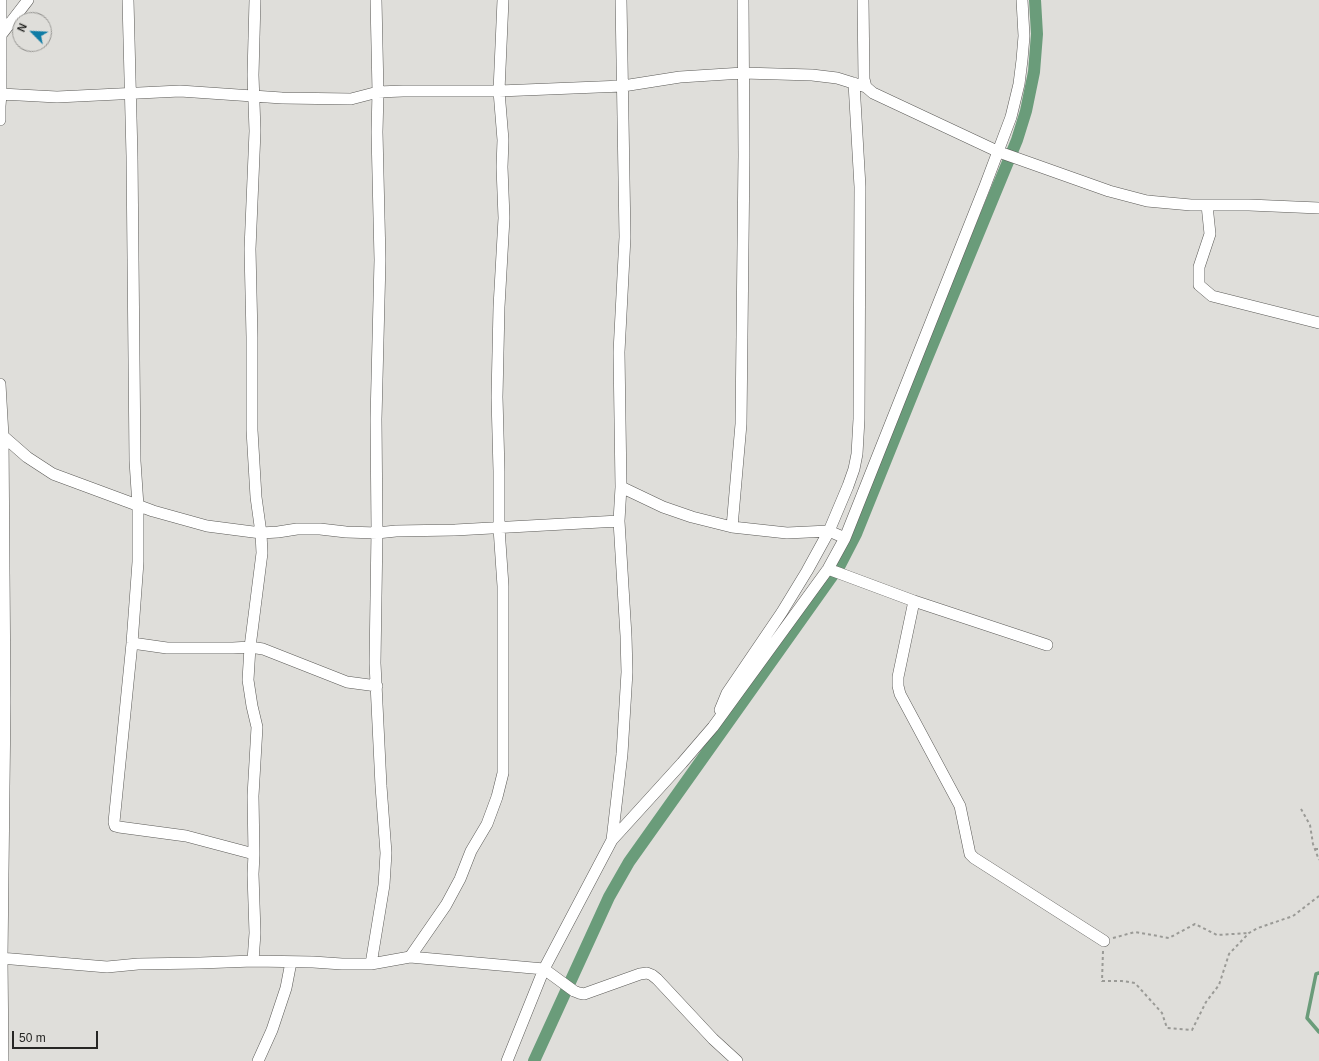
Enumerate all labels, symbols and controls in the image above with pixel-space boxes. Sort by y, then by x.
north arrow [12,12,52,52]
text: N [15,21,29,34]
scale bar [14,1023,100,1049]
text: 50 m [19,1031,46,1045]

